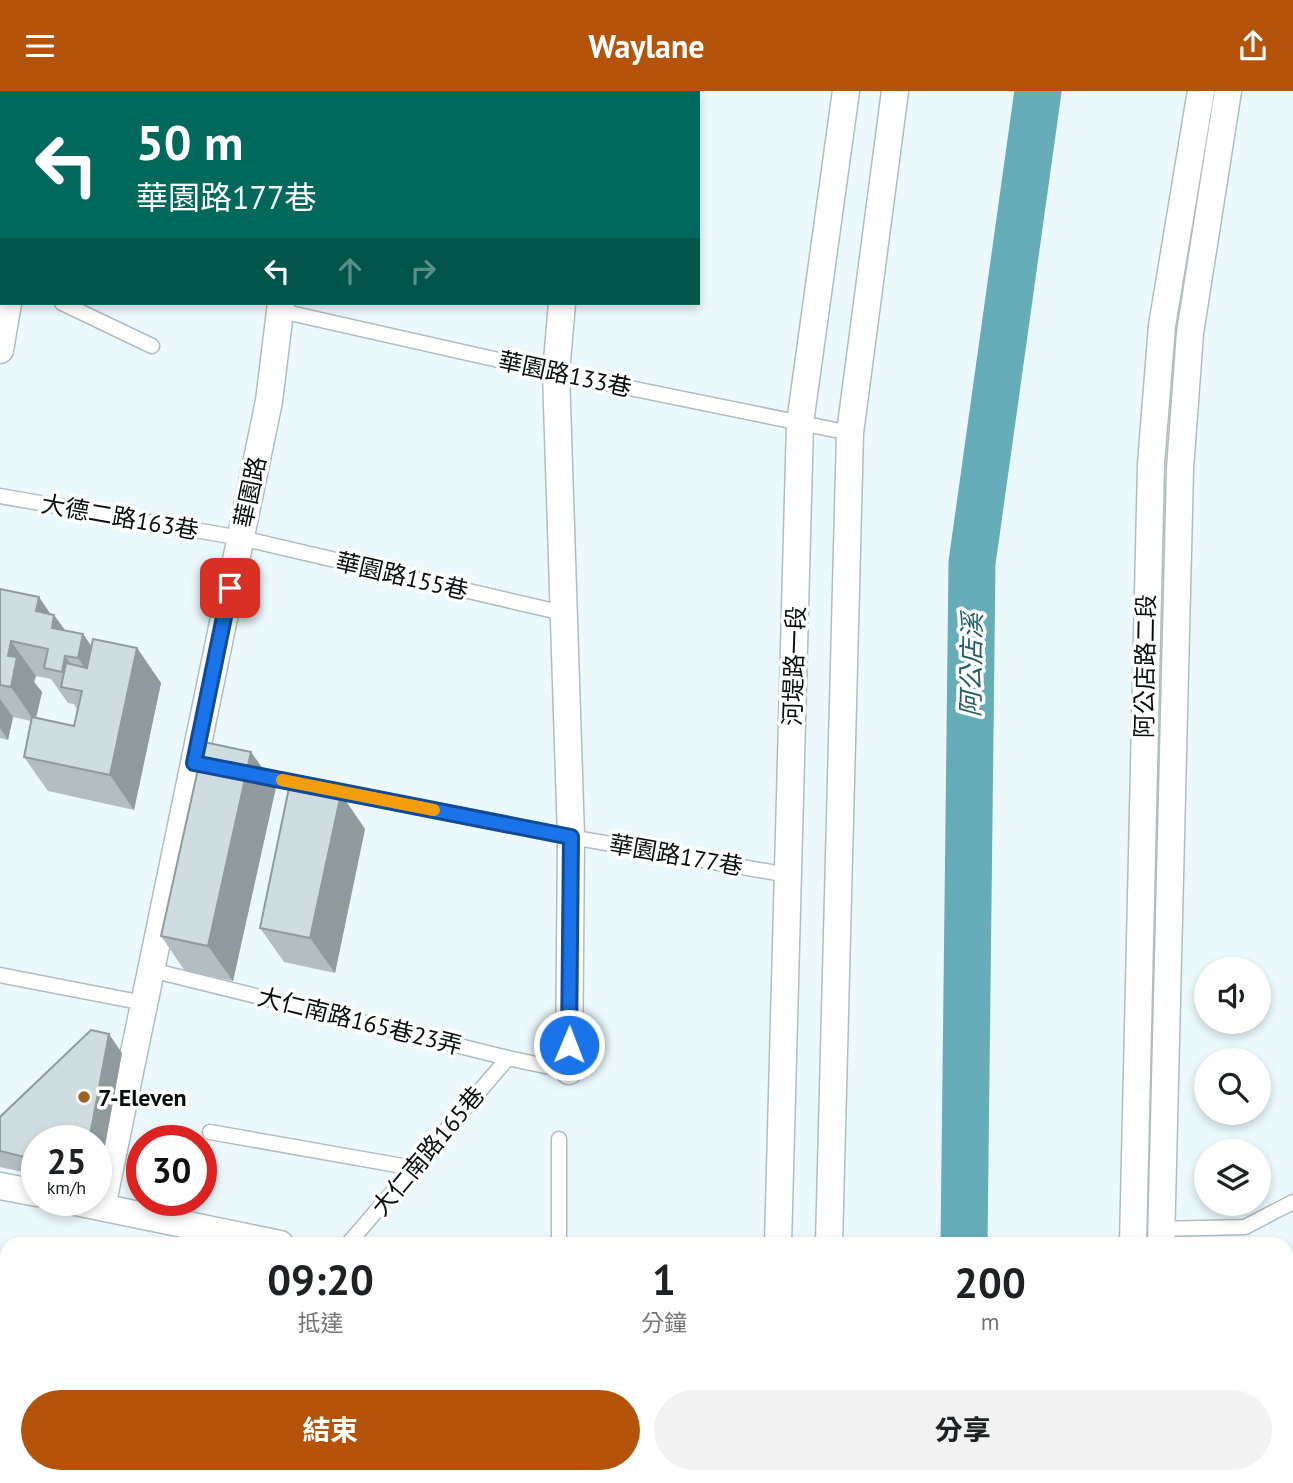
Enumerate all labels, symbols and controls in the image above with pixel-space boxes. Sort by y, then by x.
text: Waylane [588,25,705,67]
icon: menu [21,27,59,65]
icon: share [1234,27,1272,65]
text: 50 m [136,110,243,174]
icon: left [21,119,112,210]
text: 華園路177巷 [136,176,316,218]
icon: left [258,252,296,290]
icon: ahead [331,252,369,290]
icon: right [404,252,442,290]
street label: 華園路133巷 [496,345,634,403]
street label: 華園路 [227,454,273,530]
street label: 大德二路163巷 [39,488,201,546]
street label: 華園路155巷 [333,546,471,606]
pin [200,558,260,618]
icon: arrive [211,569,249,607]
street label: 阿公店路二段 [1128,594,1162,738]
street label: 河堤路一段 [776,605,812,727]
water label: 阿公店溪 [954,609,988,717]
street label: 華園路177巷 [607,828,745,882]
map controls [1194,957,1271,1216]
button: sound [1194,957,1271,1034]
street label: 大仁南路165巷23弄 [255,981,465,1061]
position arrow [532,1008,606,1082]
button: search [1194,1048,1271,1125]
street label: 大仁南路165巷 [365,1080,491,1222]
place label: 7-Eleven [98,1082,187,1113]
marker: 7-Eleven [76,1089,92,1105]
speed limit sign: 30 [126,1125,217,1216]
text: 25 [47,1138,86,1184]
button: layers [1194,1139,1271,1216]
text: km/h [47,1176,86,1199]
text: 09:20 [267,1252,374,1307]
text: 1 [652,1252,676,1307]
text: 200 [954,1255,1026,1310]
text: m [981,1307,999,1336]
text: 抵達 [298,1308,344,1337]
text: 分鐘 [641,1308,687,1337]
button: 結束 [21,1390,640,1470]
button: 分享 [654,1390,1272,1470]

